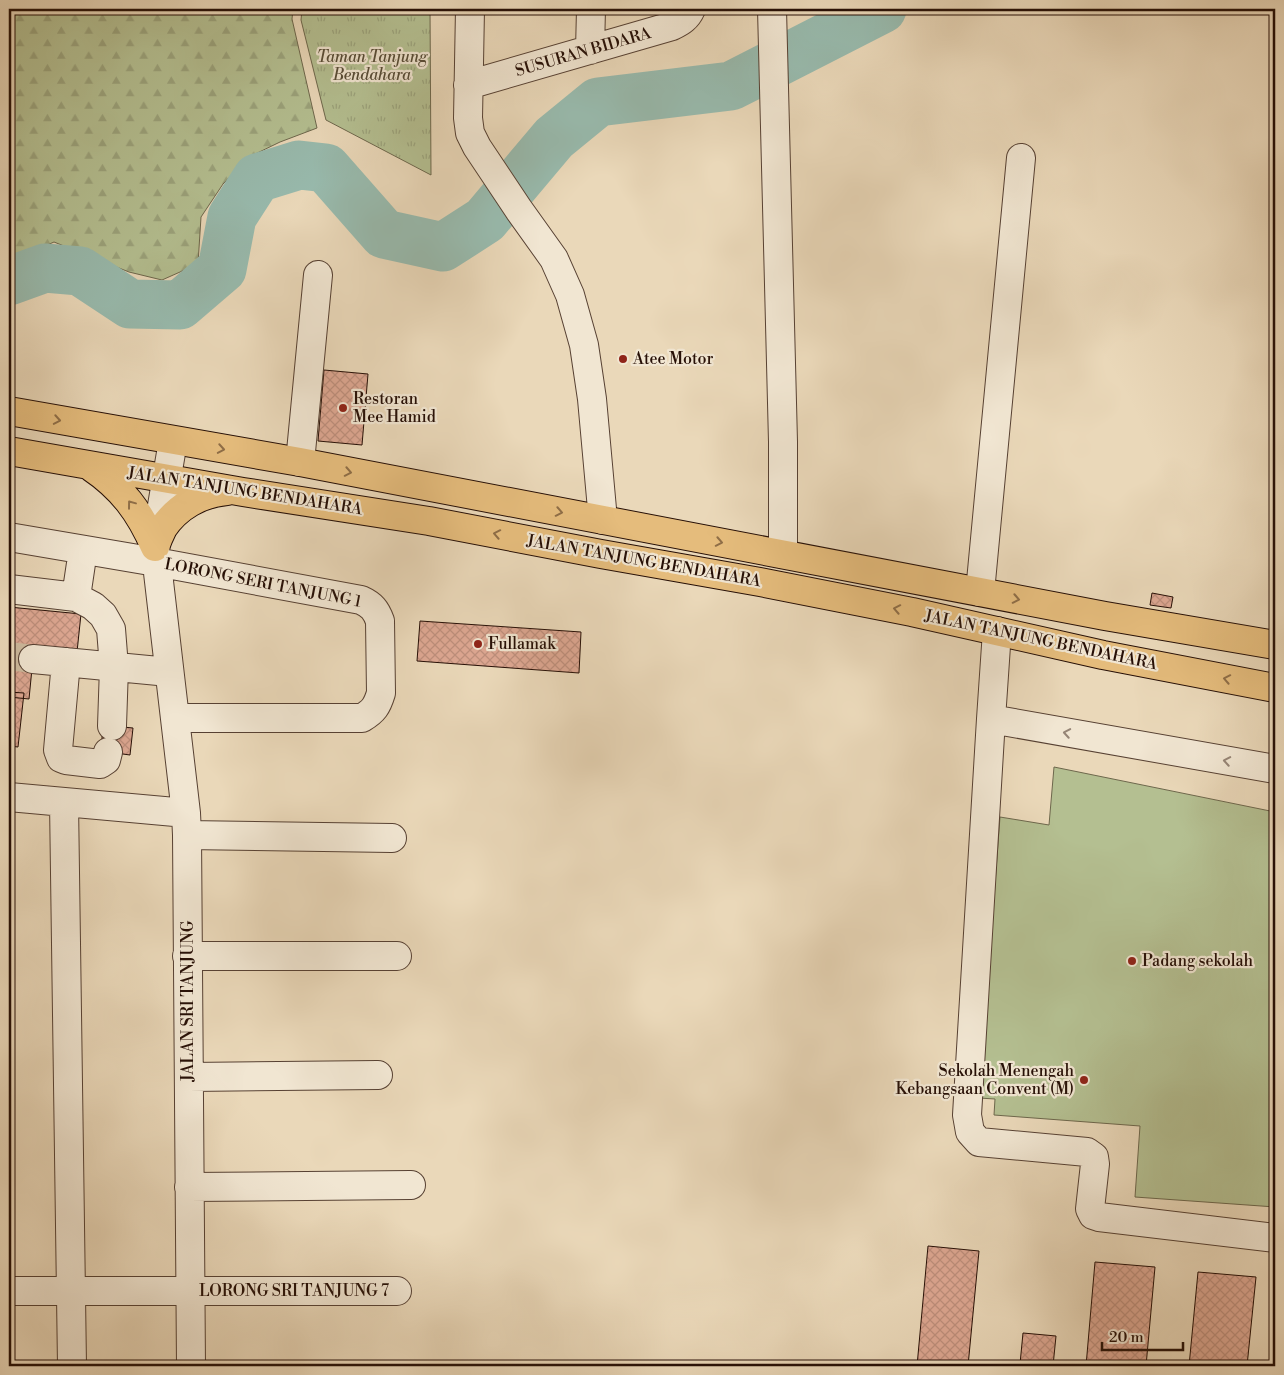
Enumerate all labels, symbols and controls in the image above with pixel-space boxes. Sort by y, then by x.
street label: SUSURAN BIDARA [513,23,654,81]
park label: Taman Tanjung Bendahara [317,47,428,85]
place label: Atee Motor [632,349,713,369]
marker: Atee Motor [617,353,629,365]
place label: Restoran Mee Hamid [353,389,436,427]
marker: Restoran Mee Hamid [337,402,349,414]
one-way arrow [52,414,61,424]
one-way arrow [217,443,225,454]
street label: JALAN TANJUNG BENDAHARA [125,462,365,520]
one-way arrow [343,466,352,476]
one-way arrow [128,500,137,510]
one-way arrow [555,506,563,517]
one-way arrow [492,529,501,540]
street label: JALAN TANJUNG BENDAHARA [525,530,764,592]
one-way arrow [714,537,723,547]
street label: LORONG SERI TANJUNG 1 [163,554,363,612]
one-way arrow [1011,593,1020,604]
one-way arrow [893,604,902,615]
street label: JALAN TANJUNG BENDAHARA [922,605,1160,675]
place label: Fullamak [488,634,557,654]
marker: Fullamak [472,638,484,650]
one-way arrow [1223,674,1232,684]
one-way arrow [1063,728,1072,738]
one-way arrow [1223,756,1232,766]
street label: JALAN SRI TANJUNG [178,920,198,1083]
place label: Padang sekolah [1142,951,1254,971]
marker: Padang sekolah [1126,955,1138,967]
place label: Sekolah Menengah Kebangsaan Convent (M) [896,1061,1074,1099]
marker: Sekolah Menengah Kebangsaan Convent (M) [1078,1074,1090,1086]
street label: LORONG SRI TANJUNG 7 [199,1281,389,1301]
scale bar [1102,1320,1183,1352]
text: 20 m [1109,1328,1144,1347]

